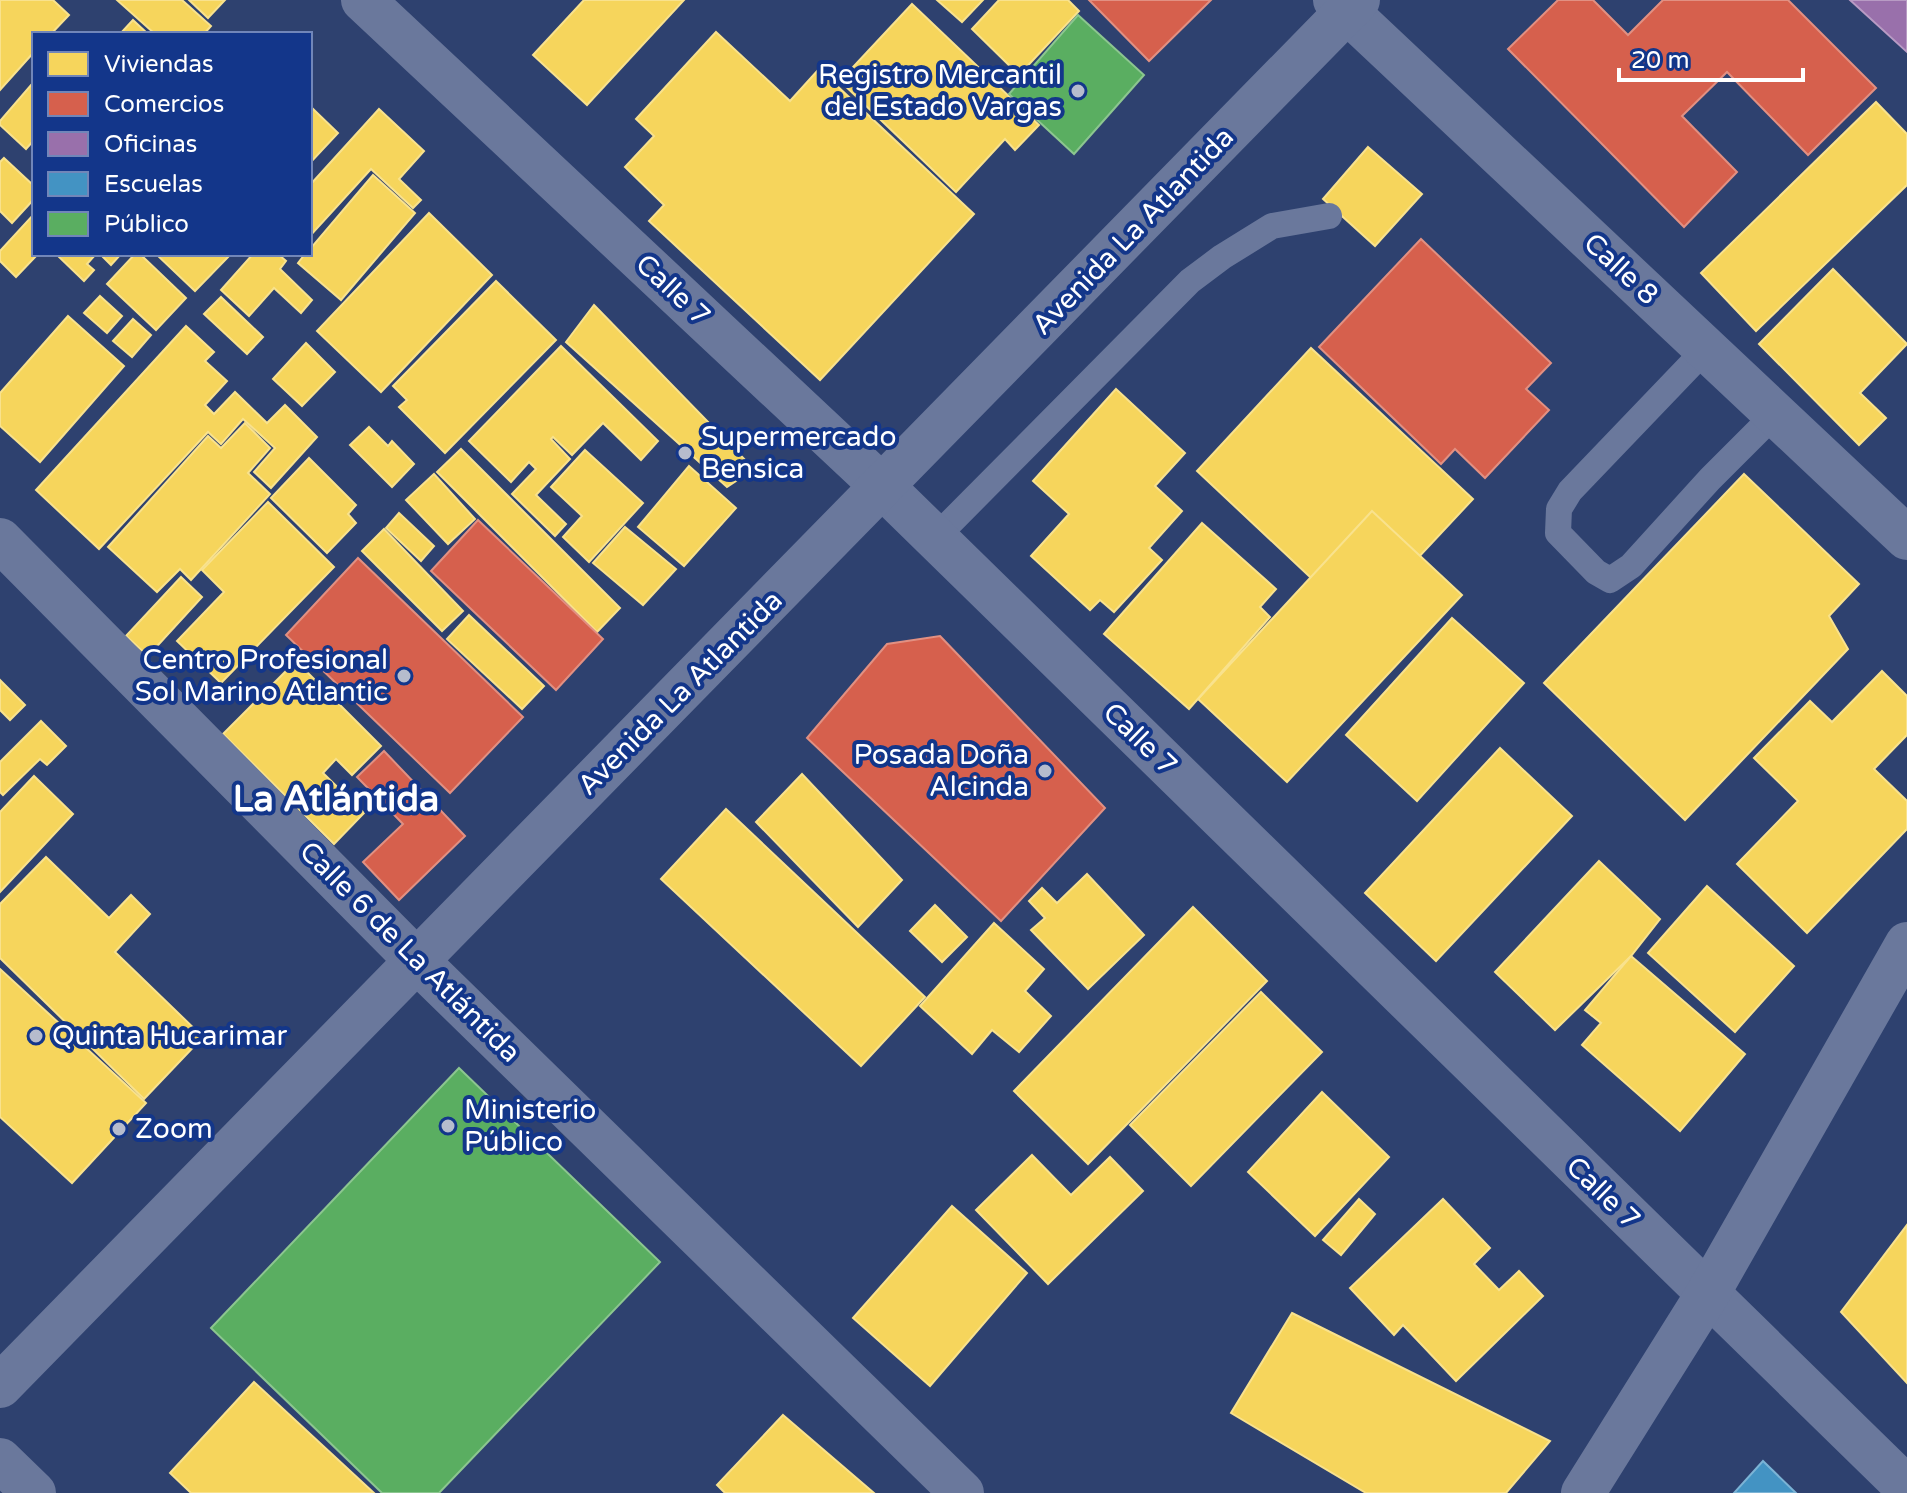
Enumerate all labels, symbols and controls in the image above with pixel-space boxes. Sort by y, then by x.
legend [32,32,312,256]
scale bar [1619,32,1803,82]
text: 20 m [1631,46,1689,75]
text: Viviendas [104,50,213,79]
place label: Registro Mercantil del Estado Vargas [818,58,1062,124]
marker: Registro Mercantil del Estado Vargas [1069,82,1087,100]
text: Comercios [104,90,224,119]
street label: Avenida La Atlantida [1025,120,1241,342]
text: Oficinas [104,130,197,159]
text: Escuelas [104,170,203,199]
text: Público [104,210,189,239]
street label: Calle 8 [1577,226,1665,312]
street label: Calle 7 [629,247,717,333]
place label: Supermercado Bensica [701,420,897,486]
marker: Supermercado Bensica [676,444,694,462]
street label: Avenida La Atlantida [571,584,789,802]
place label: Centro Profesional Sol Marino Atlantic [135,643,388,709]
marker: Centro Profesional Sol Marino Atlantic [395,667,413,685]
street label: Calle 7 [1096,696,1184,782]
place label: Posada Doña Alcinda [853,738,1029,804]
marker: Posada Doña Alcinda [1036,762,1054,780]
district label: La Atlántida [233,778,439,821]
street label: Calle 6 de La Atlántida [292,834,528,1070]
place label: Quinta Hucarimar [52,1019,288,1053]
marker: Quinta Hucarimar [27,1027,45,1045]
place label: Ministerio Público [464,1093,596,1159]
place label: Zoom [135,1112,213,1146]
marker: Ministerio Público [439,1117,457,1135]
marker: Zoom [110,1120,128,1138]
street label: Calle 7 [1559,1150,1647,1236]

